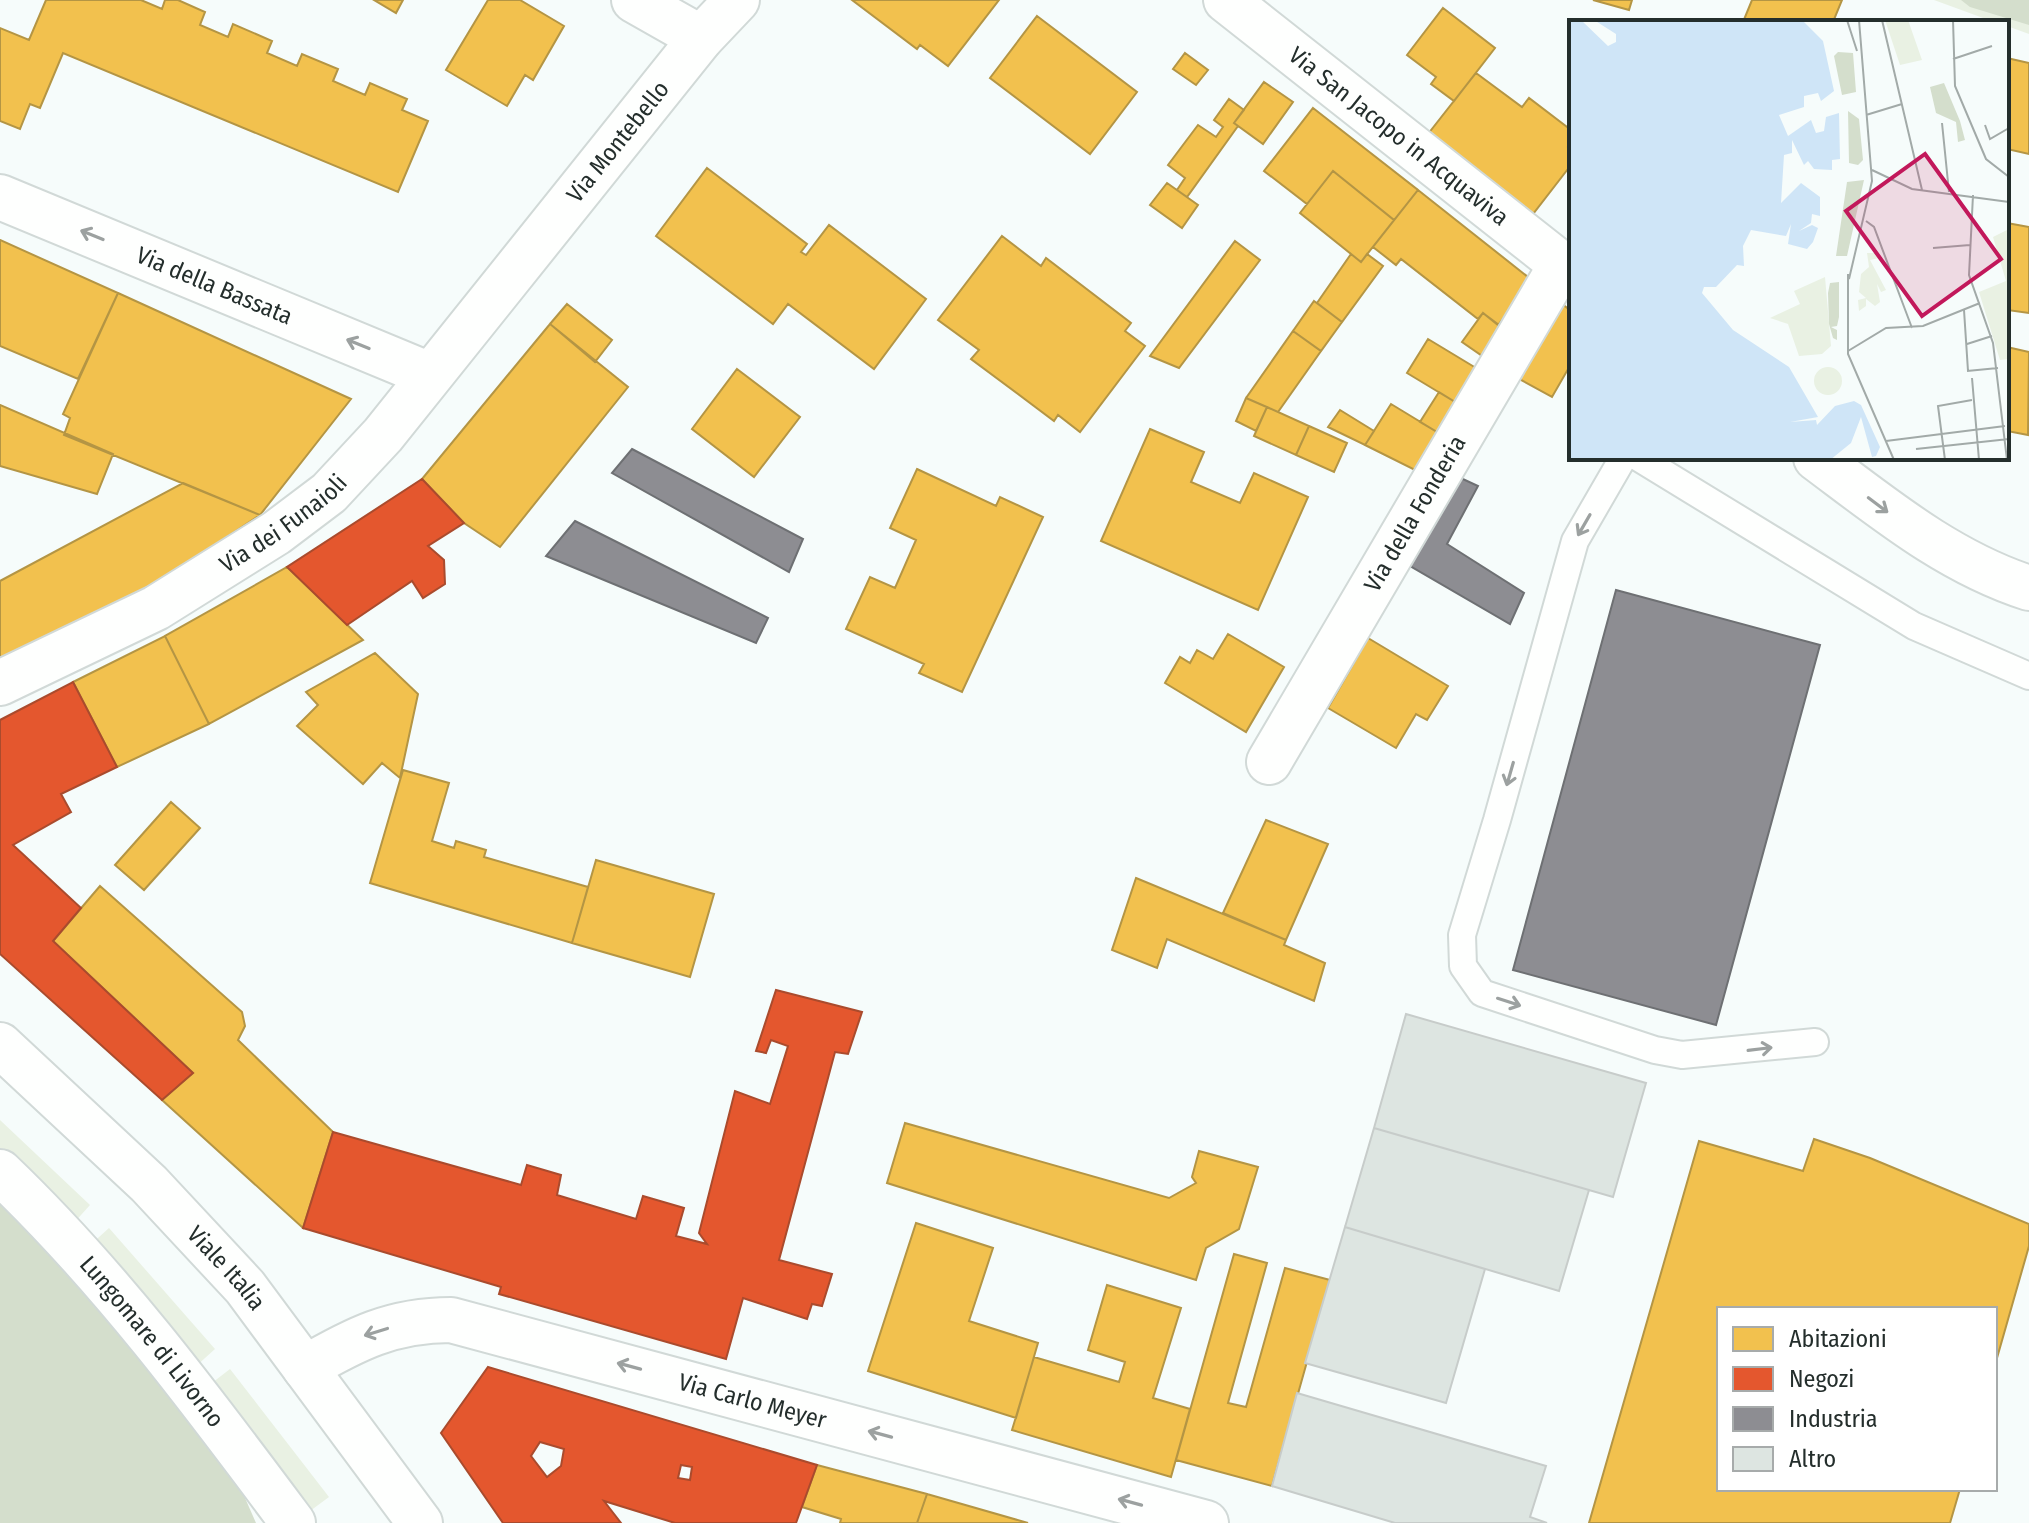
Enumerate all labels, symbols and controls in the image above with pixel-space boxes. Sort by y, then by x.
inset map [1569,20,2009,460]
street label: Via San Jacopo in Acquaviva [1283,41,1514,231]
street label: Via Montebello [561,76,675,208]
one-way arrow [80,226,105,241]
street label: Via della Bassata [132,241,297,331]
one-way arrow [346,336,371,351]
street label: Via della Fonderia [1358,431,1472,597]
street label: Via dei Funaioli [215,469,353,579]
one-way arrow [1867,496,1889,513]
one-way arrow [1576,513,1591,537]
one-way arrow [1502,761,1517,787]
one-way arrow [1496,995,1521,1010]
one-way arrow [1747,1041,1773,1056]
street label: Viale Italia [181,1220,271,1315]
street label: Lungomare di Livorno [74,1250,230,1433]
legend [1717,1307,1997,1491]
text: Abitazioni [1789,1325,1887,1353]
one-way arrow [364,1326,389,1340]
one-way arrow [616,1358,642,1373]
text: Negozi [1789,1365,1854,1393]
street label: Via Carlo Meyer [675,1368,830,1434]
text: Industria [1789,1405,1878,1433]
one-way arrow [867,1426,893,1441]
text: Altro [1789,1445,1836,1473]
one-way arrow [1118,1494,1144,1509]

